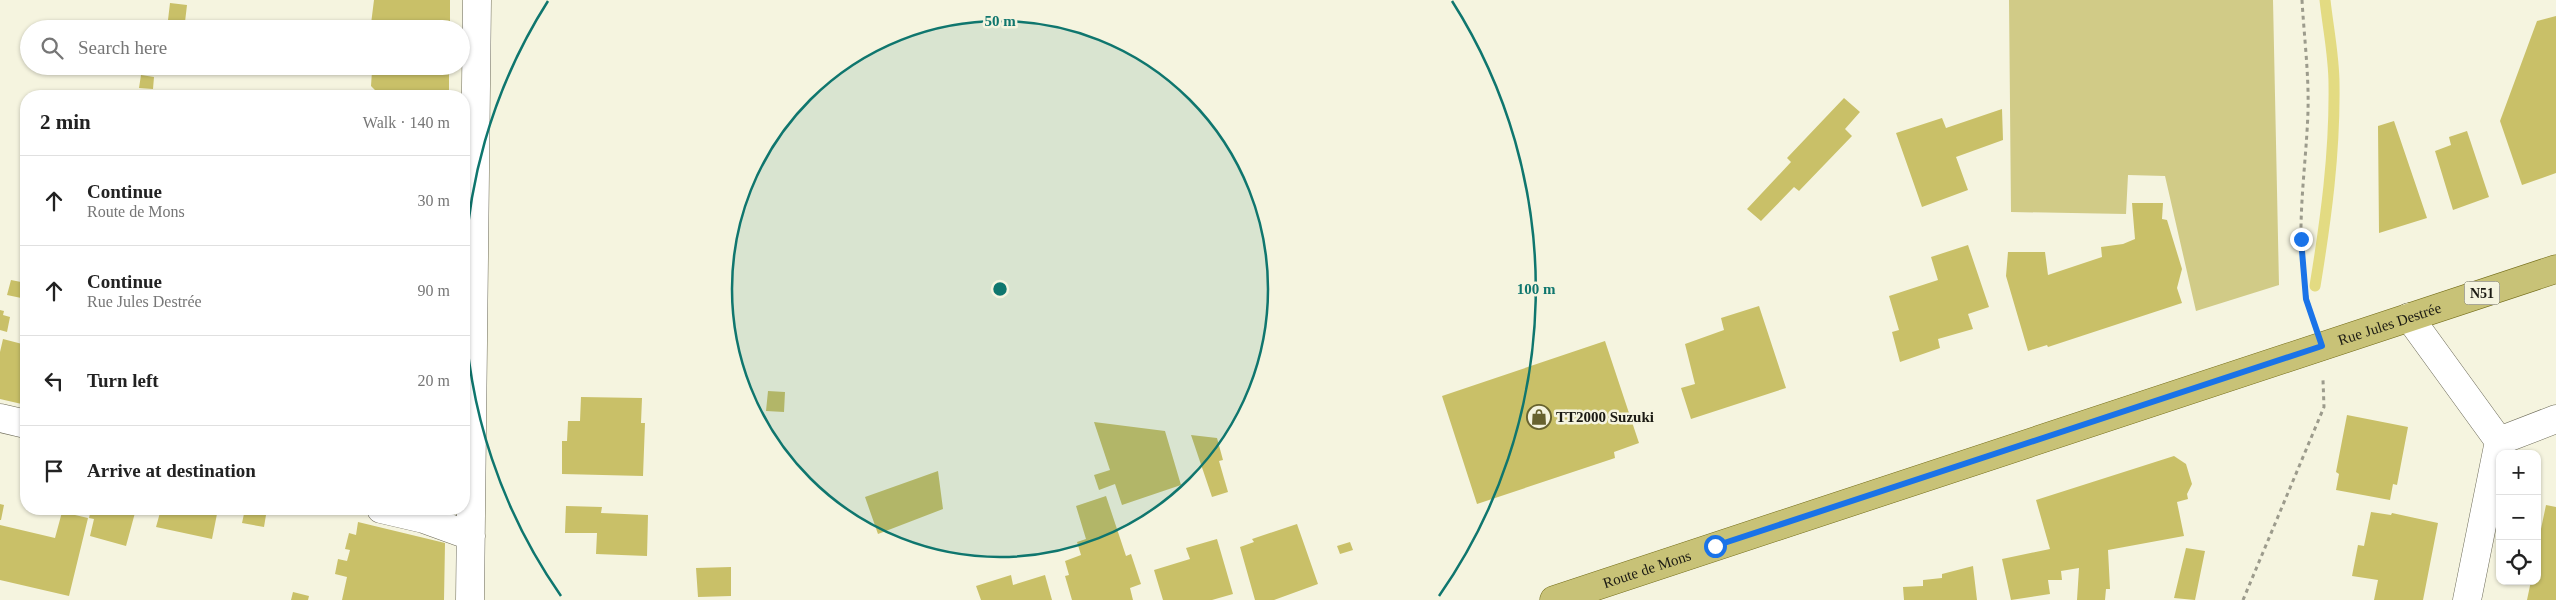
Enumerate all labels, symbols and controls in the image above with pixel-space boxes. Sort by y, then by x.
text: 50 m [984,13,1016,29]
search box [20,20,470,75]
icon: search [38,34,66,62]
text: Search here [78,37,167,58]
text: 2 min [40,110,91,134]
text: Walk · 140 m [363,114,450,131]
text: Continue [87,181,162,202]
icon: ahead [40,187,68,215]
text: 30 m [418,192,450,209]
text: Route de Mons [87,203,185,220]
route end [2290,228,2313,251]
text: Continue [87,271,162,292]
icon: ahead [40,277,68,305]
centre of rings [991,280,1009,298]
text: 100 m [1517,281,1556,297]
text: 90 m [418,282,450,299]
road number: N51 [2464,282,2500,304]
text: Rue Jules Destrée [87,293,202,310]
street label: Rue Jules Destrée [2336,299,2443,348]
icon: left [40,367,68,395]
text: Turn left [87,370,159,391]
text: 20 m [418,372,450,389]
shop icon: TT2000 Suzuki [1526,404,1552,430]
place label: TT2000 Suzuki [1556,409,1654,425]
map controls [2496,450,2541,585]
button: + [2496,450,2541,495]
icon: arrive [40,457,68,485]
text: Arrive at destination [87,460,256,481]
button: − [2496,495,2541,540]
route start [1704,535,1727,558]
button: locate [2496,540,2541,585]
street label: Route de Mons [1601,547,1693,591]

